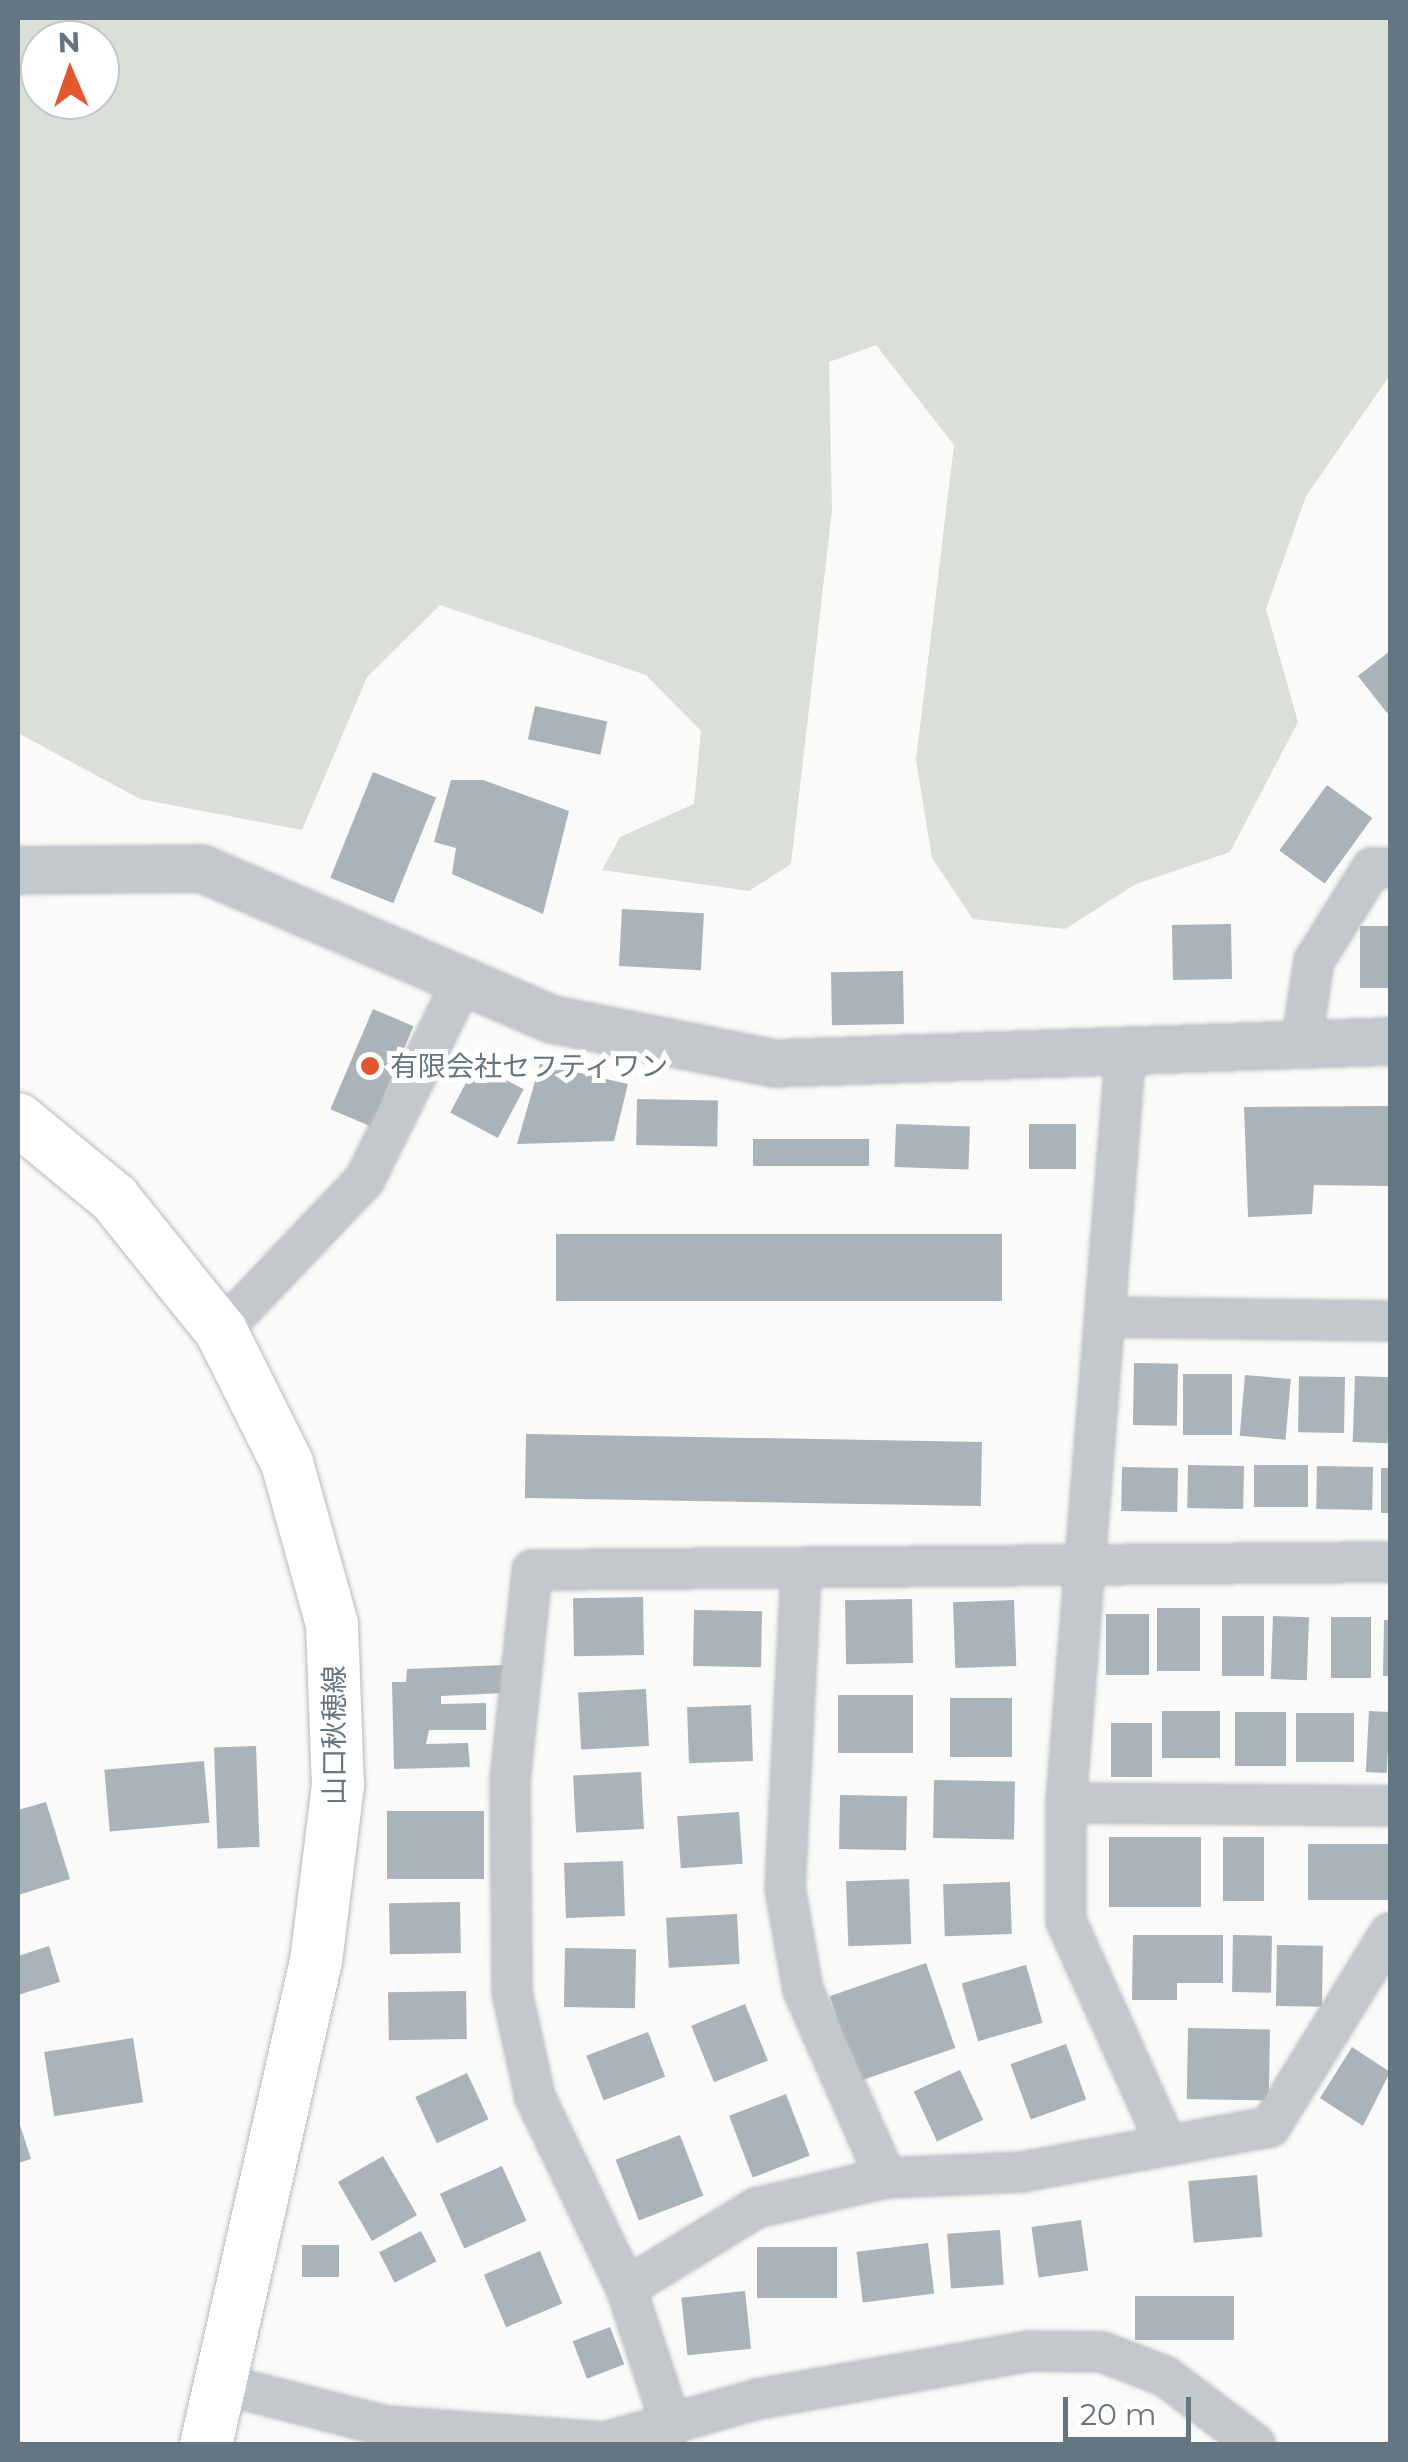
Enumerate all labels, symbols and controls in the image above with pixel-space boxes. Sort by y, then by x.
north arrow [20,20,120,120]
text: N [57,25,81,59]
place label: 有限会社セフティワン [390,1049,670,1083]
marker: 有限会社セフティワン [359,1055,381,1077]
street label: 山口秋穂線 [317,1665,351,1805]
scale bar [1068,2377,1196,2439]
text: 20 m [1080,2396,1157,2433]

